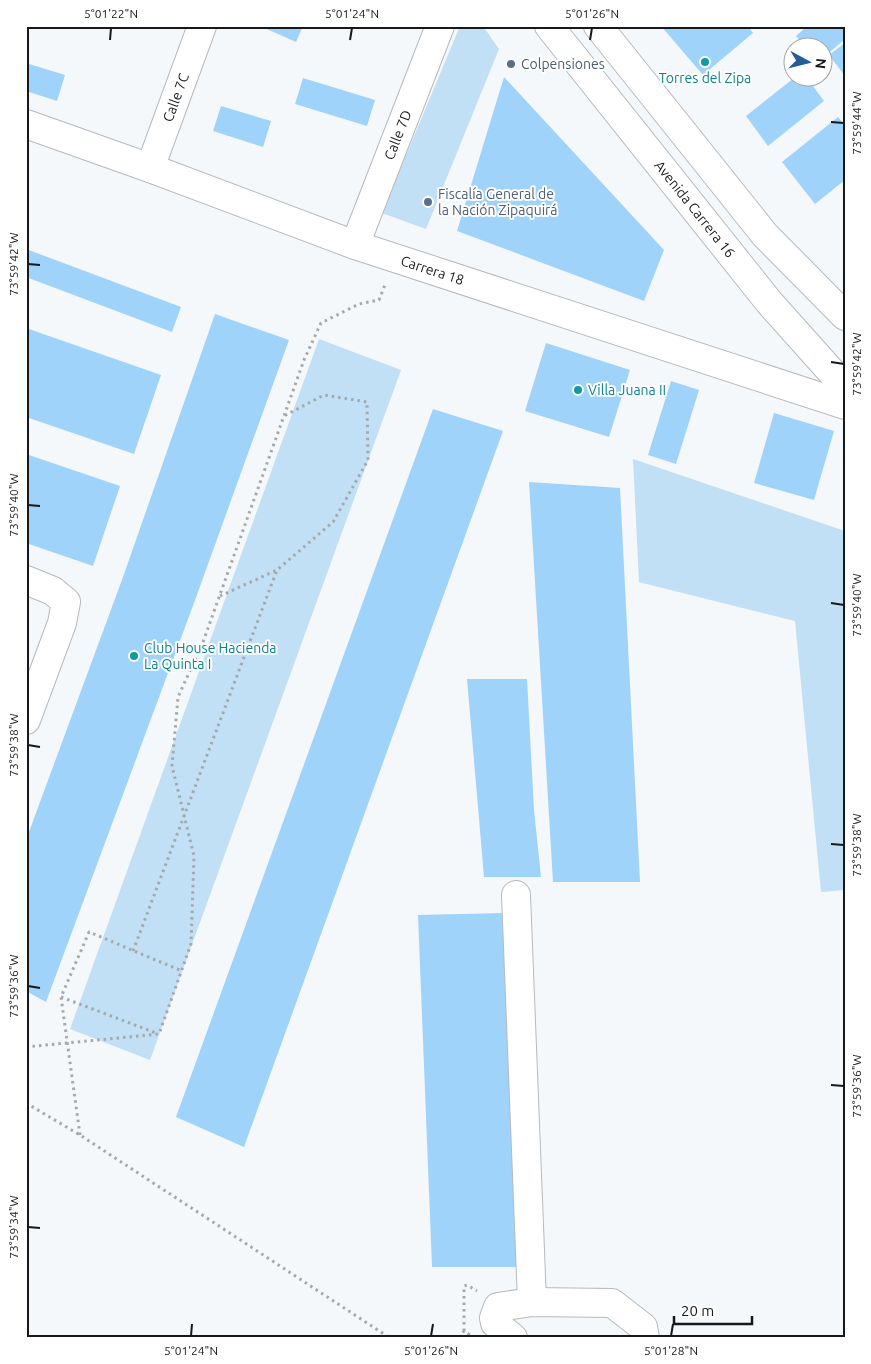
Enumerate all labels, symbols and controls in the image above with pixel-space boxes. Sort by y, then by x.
text: 5°01'22"N [84,7,138,20]
text: 5°01'24"N [325,7,379,20]
text: 5°01'26"N [565,7,619,20]
north arrow [784,38,834,88]
place label: Colpensiones [521,56,605,72]
marker: Torres del Zipa [699,56,711,68]
text: N [812,57,829,70]
marker: Colpensiones [505,58,517,70]
place label: Torres del Zipa [659,70,751,86]
street label: Calle 7C [160,71,192,124]
text: 73°59'44"W [850,91,863,155]
street label: Calle 7D [381,108,415,162]
street label: Avenida Carrera 16 [651,157,738,261]
place label: Fiscalía General de la Nación Zipaquirá [438,186,558,218]
marker: Fiscalía General de la Nación Zipaquirá [422,196,434,208]
text: 73°59'42"W [7,232,20,296]
street label: Carrera 18 [399,252,466,288]
text: 73°59'42"W [850,332,863,396]
place label: Villa Juana II [588,382,666,398]
marker: Villa Juana II [572,384,584,396]
text: 73°59'40"W [7,473,20,537]
text: 73°59'40"W [850,573,863,637]
place label: Club House Hacienda La Quinta I [144,640,277,672]
marker: Club House Hacienda La Quinta I [128,650,140,662]
text: 73°59'38"W [7,713,20,777]
text: 73°59'38"W [850,813,863,877]
text: 73°59'36"W [7,954,20,1018]
text: 73°59'36"W [850,1054,863,1118]
text: 73°59'34"W [7,1195,20,1259]
scale bar [674,1294,751,1326]
text: 20 m [681,1302,714,1319]
text: 5°01'24"N [164,1344,218,1357]
text: 5°01'26"N [404,1344,458,1357]
text: 5°01'28"N [644,1344,698,1357]

